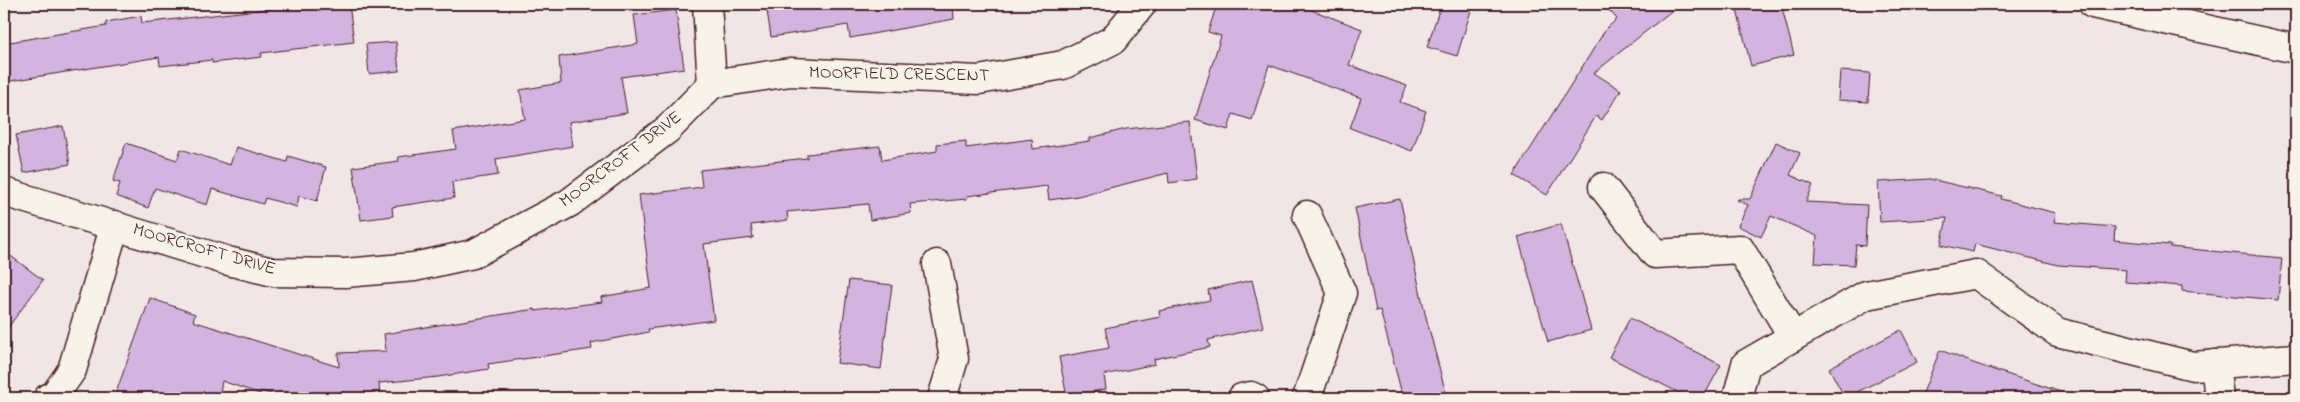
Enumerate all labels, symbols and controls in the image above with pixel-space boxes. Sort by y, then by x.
street label: MOORFIELD CRESCENT [809,60,989,90]
street label: MOORCROFT DRIVE [554,105,688,215]
street label: MOORCROFT DRIVE [130,217,278,283]

